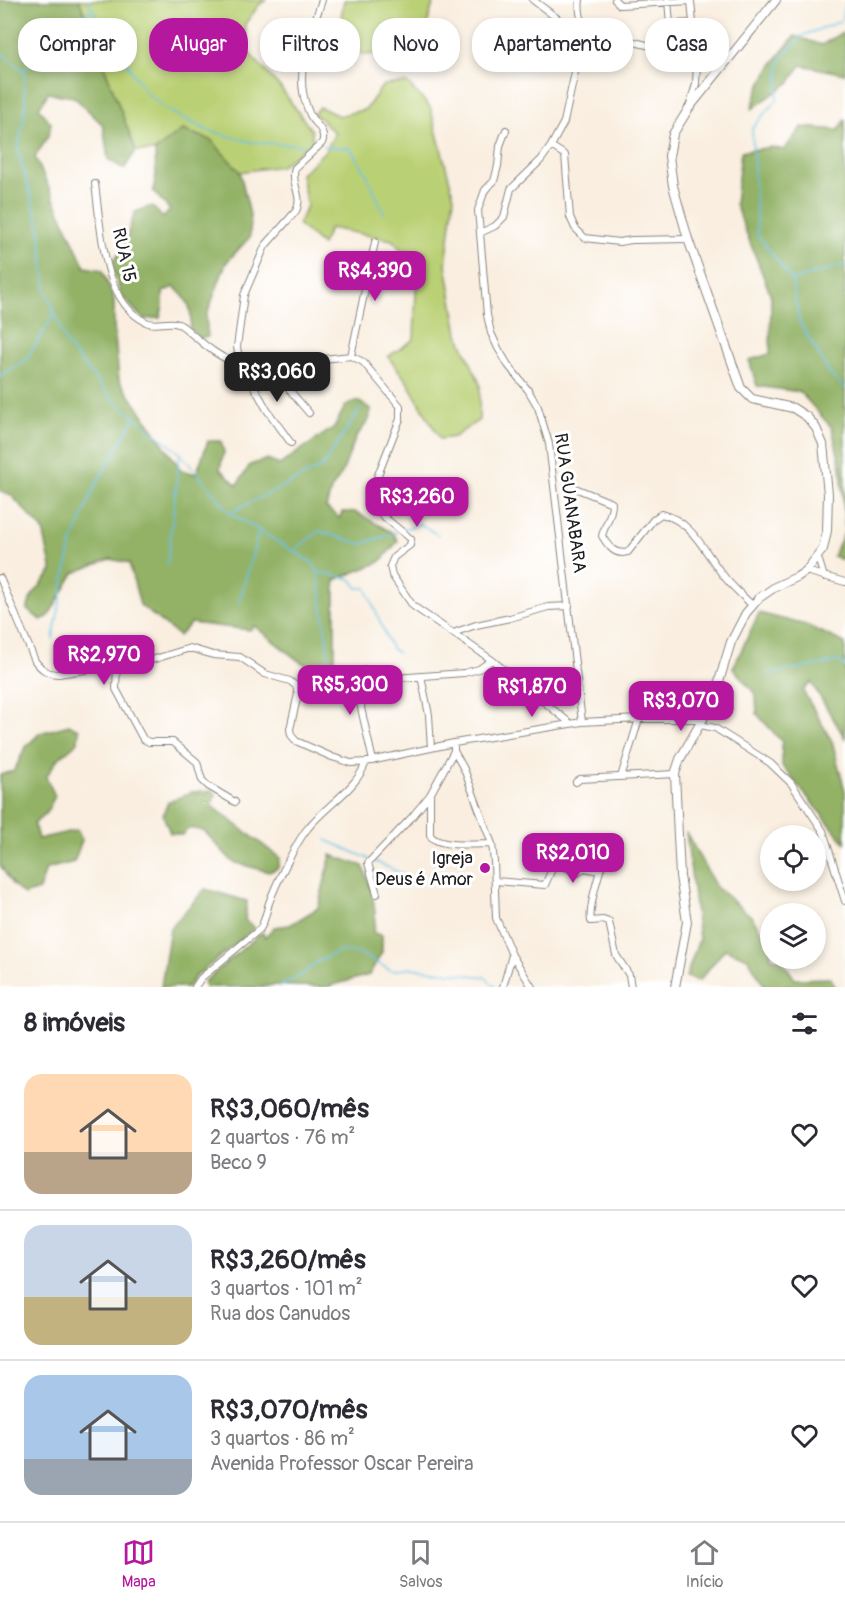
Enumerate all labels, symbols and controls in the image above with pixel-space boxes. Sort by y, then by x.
chip: Comprar [18,18,137,72]
chip: Alugar [149,18,248,72]
chip: Filtros [260,18,360,72]
chip: Novo [372,18,460,72]
chip: Apartamento [472,18,633,72]
chip: Casa [645,18,729,72]
street label: RUA 15 [107,226,141,284]
pin: R$4,390 [320,251,430,302]
text: R$4,390 [338,258,412,283]
pin: R$3,060 [222,352,332,403]
text: R$3,060 [238,359,316,384]
street label: RUA GUANABARA [549,432,591,575]
pin: R$3,260 [362,477,472,528]
text: R$3,260 [379,484,455,509]
pin: R$2,970 [49,635,159,686]
text: R$2,970 [67,642,141,667]
pin: R$5,300 [295,665,405,716]
pin: R$1,870 [477,667,587,718]
text: R$5,300 [312,672,388,697]
text: R$1,870 [497,674,567,699]
pin: R$3,070 [626,681,736,732]
text: R$3,070 [643,688,719,713]
map controls [760,825,826,969]
button: locate [760,825,826,891]
pin: R$2,010 [518,833,628,884]
text: R$2,010 [536,840,610,865]
place label: Igreja Deus é Amor [375,847,474,891]
marker: Igreja Deus é Amor [478,861,492,875]
button: layers [760,903,826,969]
text: 8 imóveis [24,1007,125,1039]
icon: filters [788,1007,821,1040]
text: R$3,060/mês [210,1093,369,1125]
icon: home [72,1098,144,1170]
icon: heart [788,1118,821,1151]
text: 2 quartos · 76 m² [210,1125,355,1150]
text: Beco 9 [210,1150,267,1175]
text: R$3,260/mês [210,1244,366,1276]
icon: home [72,1249,144,1321]
icon: heart [788,1269,821,1302]
text: 3 quartos · 101 m² [210,1276,362,1301]
text: Rua dos Canudos [210,1301,350,1326]
text: R$3,070/mês [210,1394,367,1426]
icon: home [72,1399,144,1471]
icon: heart [788,1419,821,1452]
text: 3 quartos · 86 m² [210,1426,355,1451]
text: Avenida Professor Oscar Pereira [210,1451,474,1476]
tab: Mapa [122,1536,156,1592]
tab: Salvos [399,1536,442,1592]
tab: Início [686,1536,723,1592]

